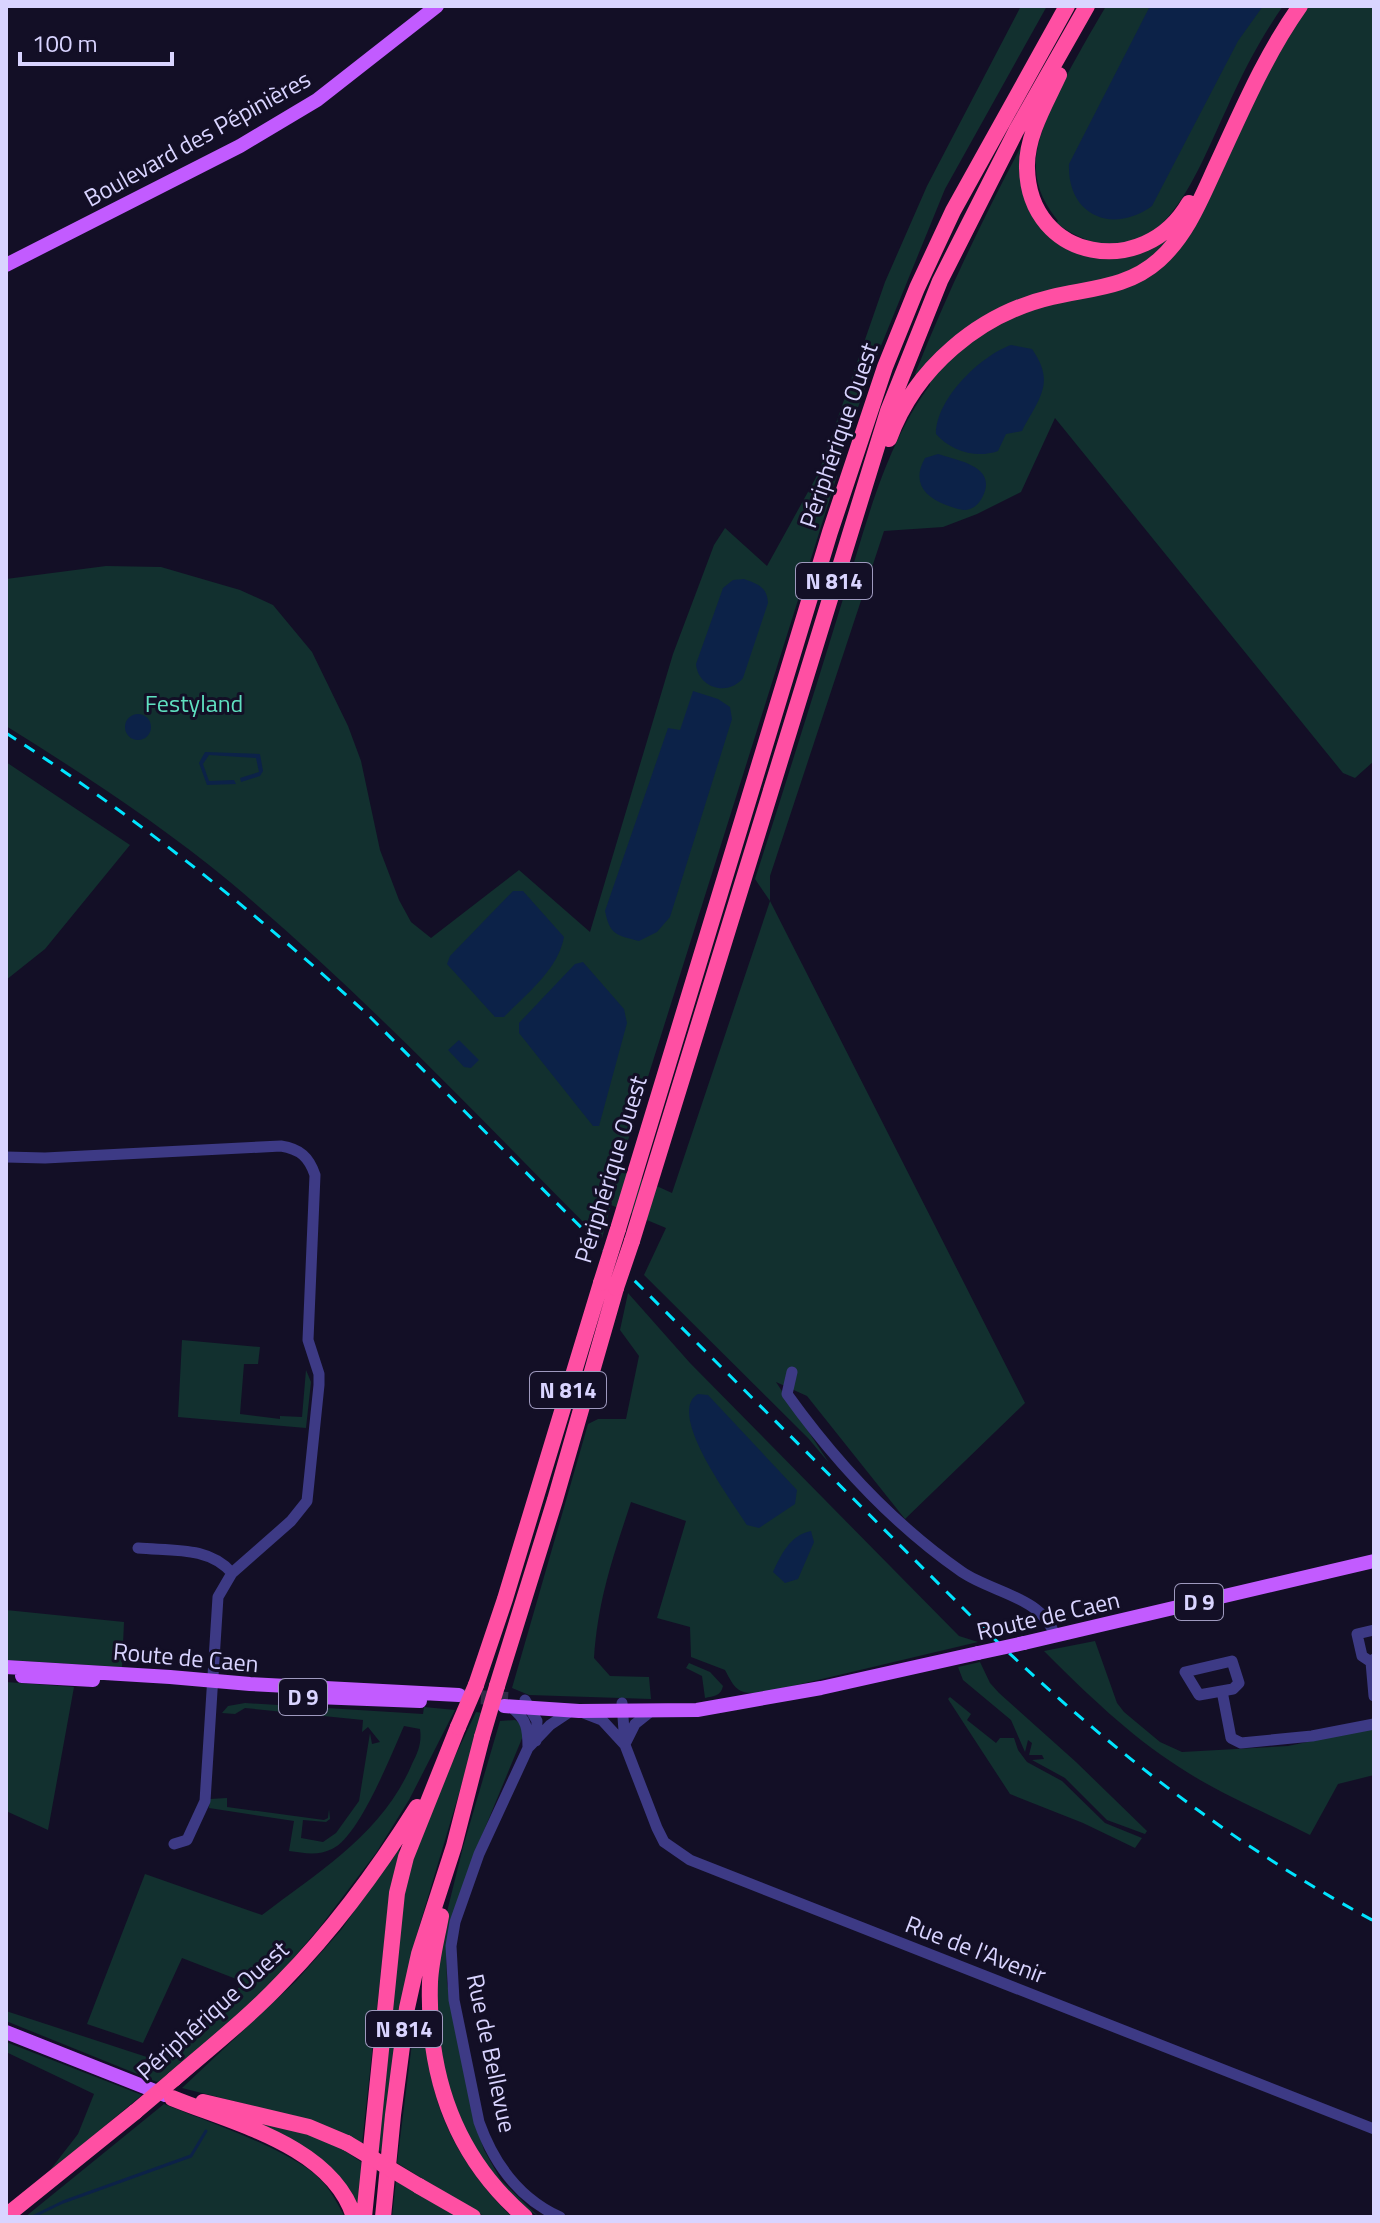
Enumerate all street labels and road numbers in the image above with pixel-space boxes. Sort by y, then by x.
street label: Boulevard des Pépinières [77,61,317,215]
street label: Périphérique Ouest [789,337,887,533]
road number: N 814 [796,563,872,599]
street label: Périphérique Ouest [564,1070,656,1267]
road number: N 814 [530,1372,606,1408]
street label: Route de Caen [973,1581,1123,1649]
road number: D 9 [1175,1584,1223,1620]
street label: Route de Caen [112,1633,260,1681]
road number: D 9 [279,1679,327,1715]
street label: Rue de l'Avenir [900,1906,1052,1992]
street label: Périphérique Ouest [128,1931,297,2088]
street label: Rue de Bellevue [458,1970,526,2136]
road number: N 814 [366,2011,442,2047]

